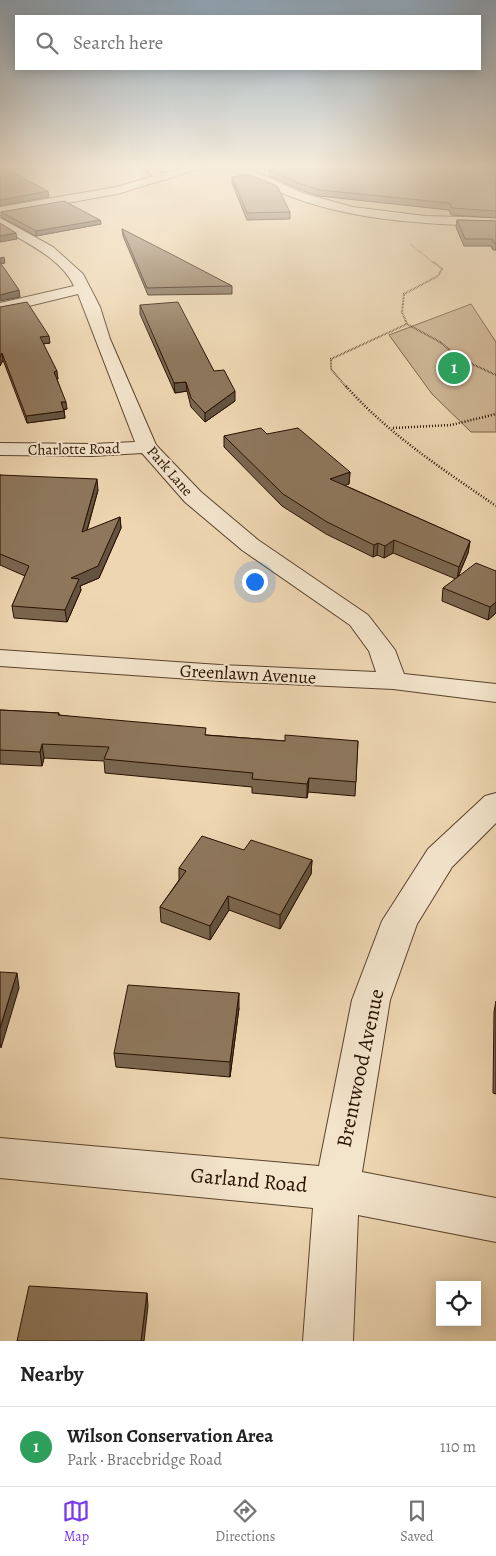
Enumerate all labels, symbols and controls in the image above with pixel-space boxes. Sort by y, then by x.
search box [15,15,481,70]
icon: search [33,29,61,57]
text: Search here [73,30,163,56]
pin: 1 [438,349,470,387]
street label: Charlotte Road [28,438,121,460]
street label: Park Lane [143,442,198,501]
your location [242,569,268,595]
street label: Greenlawn Avenue [179,658,317,690]
street label: Brentwood Avenue [330,986,390,1150]
street label: Garland Road [189,1161,309,1199]
map controls [436,1281,481,1326]
button: locate [436,1281,481,1326]
text: Nearby [20,1360,83,1388]
text: Wilson Conservation Area [67,1423,273,1449]
text: 1 [33,1436,39,1458]
text: 110 m [440,1436,476,1458]
text: Park · Bracebridge Road [67,1449,222,1471]
tab: Map [62,1497,90,1546]
tab: Directions [215,1497,275,1546]
tab: Saved [400,1497,434,1546]

